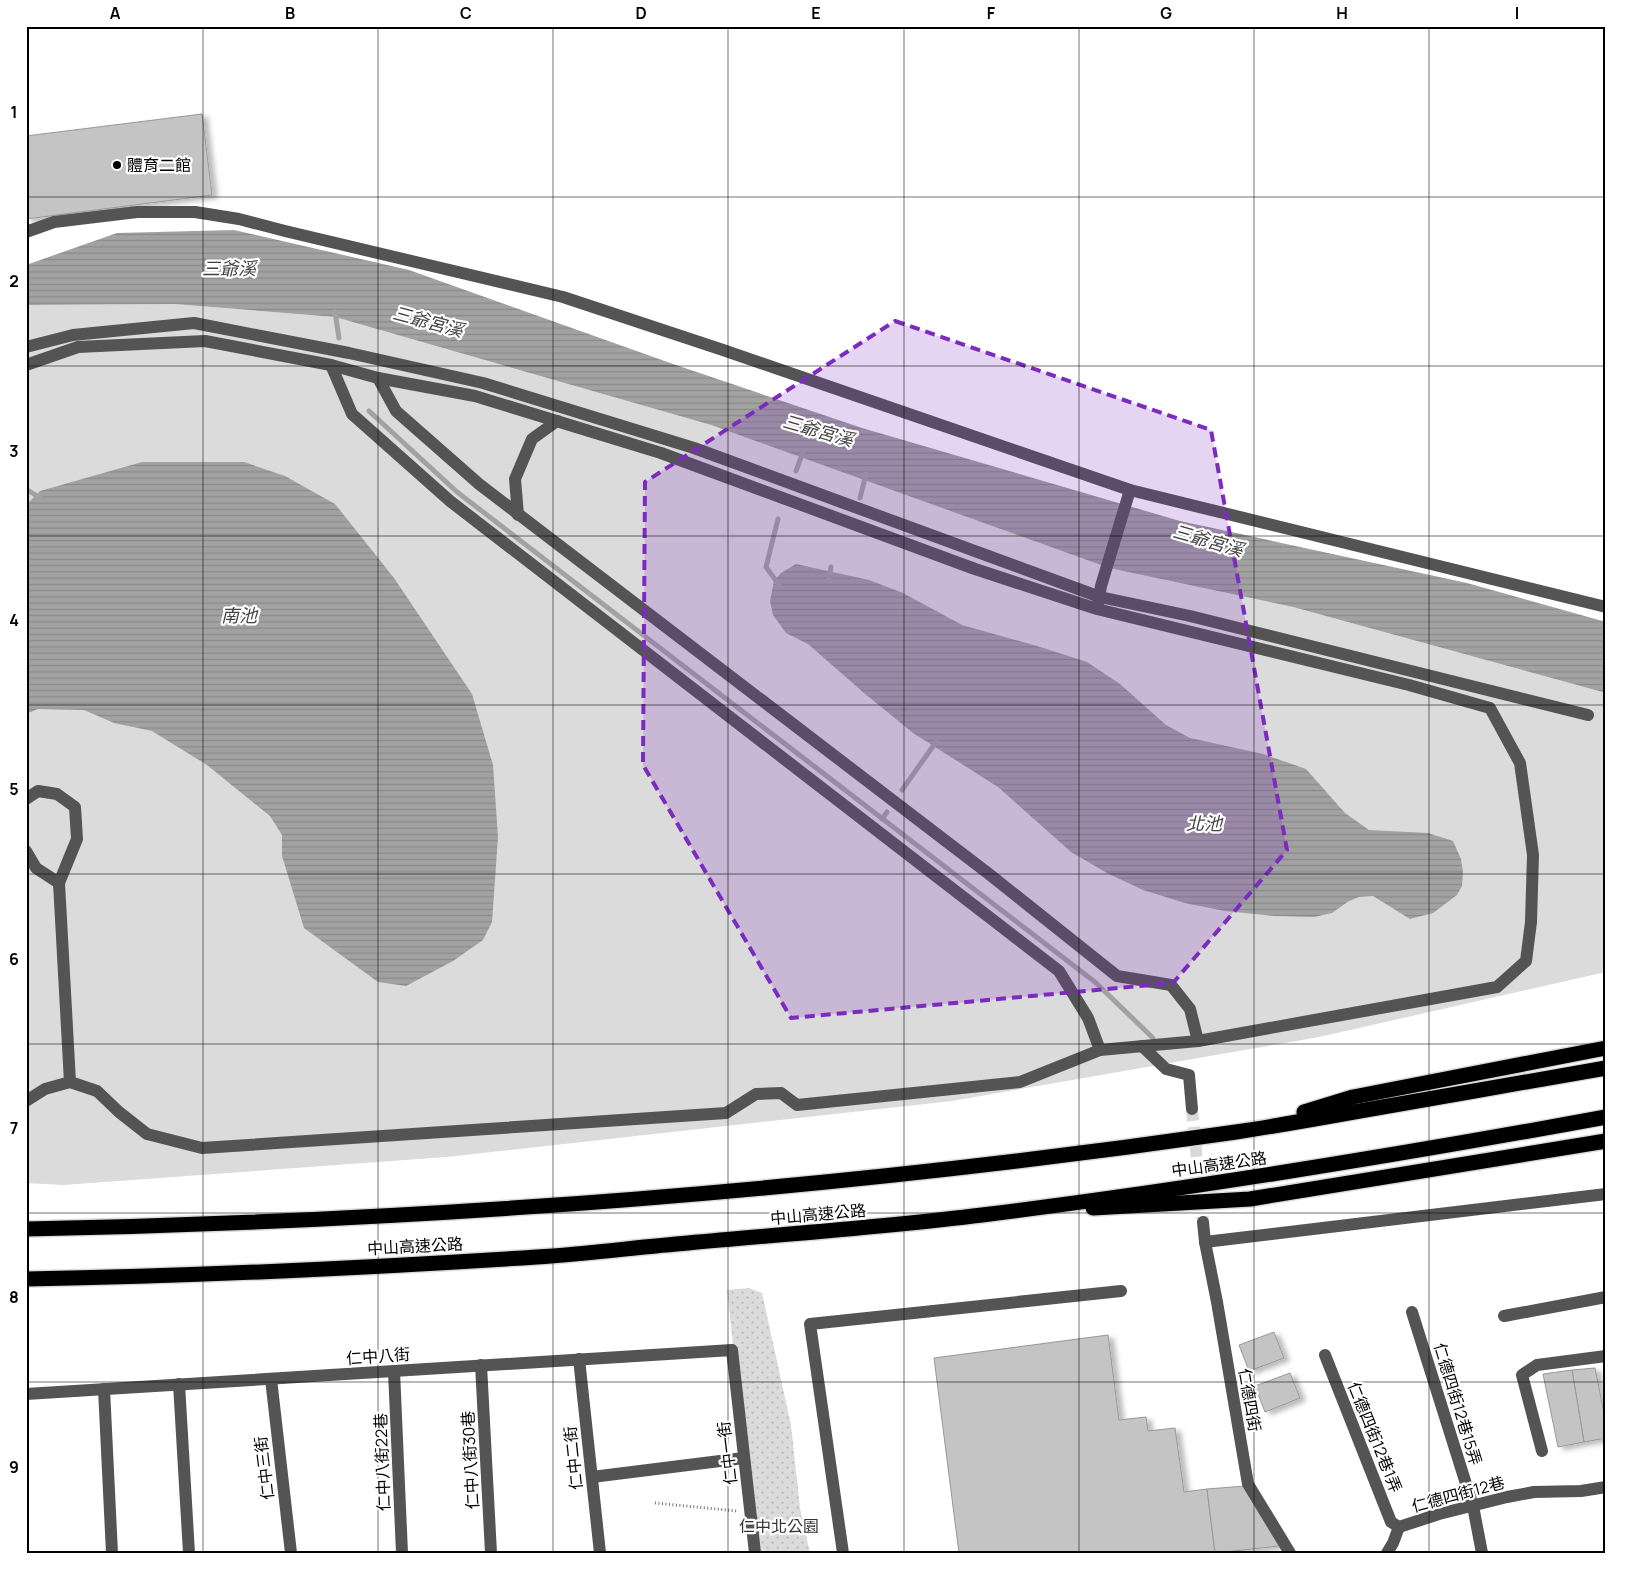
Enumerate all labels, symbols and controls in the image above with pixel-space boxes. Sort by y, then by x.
text: A [110,2,121,24]
text: B [285,2,295,24]
text: C [460,2,472,24]
text: D [635,2,647,24]
text: E [811,2,821,24]
text: F [987,2,996,24]
text: G [1160,2,1172,24]
text: H [1336,2,1348,24]
text: I [1515,2,1519,24]
text: 1 [10,101,18,123]
place label: 體育二館 [127,154,191,176]
marker: 體育二館 [111,159,123,171]
water label: 三爺溪 [202,256,259,280]
text: 2 [9,270,19,292]
water label: 三爺宮溪 [390,300,469,343]
water label: 三爺宮溪 [780,409,859,452]
text: 3 [9,440,19,462]
water label: 三爺宮溪 [1170,519,1249,562]
water label: 南池 [221,603,259,627]
text: 4 [9,609,19,631]
text: 5 [9,778,19,800]
water label: 北池 [1186,811,1224,835]
text: 6 [9,948,19,970]
text: 7 [10,1117,18,1139]
street label: 中山高速公路 [1170,1146,1268,1182]
street label: 中山高速公路 [769,1199,867,1229]
street label: 中山高速公路 [366,1233,464,1259]
text: 8 [9,1286,19,1308]
street label: 仁德四街12巷15弄 [1429,1340,1487,1468]
street label: 仁中八街 [345,1343,411,1369]
street label: 仁德四街 [1234,1367,1266,1433]
street label: 仁德四街12巷1弄 [1343,1378,1407,1496]
street label: 仁中八街30巷 [456,1410,484,1510]
street label: 仁中八街22巷 [369,1413,395,1511]
street label: 仁中一街 [712,1420,742,1486]
street label: 仁中二街 [559,1425,587,1491]
street label: 仁中三街 [249,1435,279,1501]
text: 9 [9,1456,19,1478]
street label: 仁德四街12巷 [1409,1471,1507,1517]
park label: 仁中北公園 [739,1515,819,1537]

